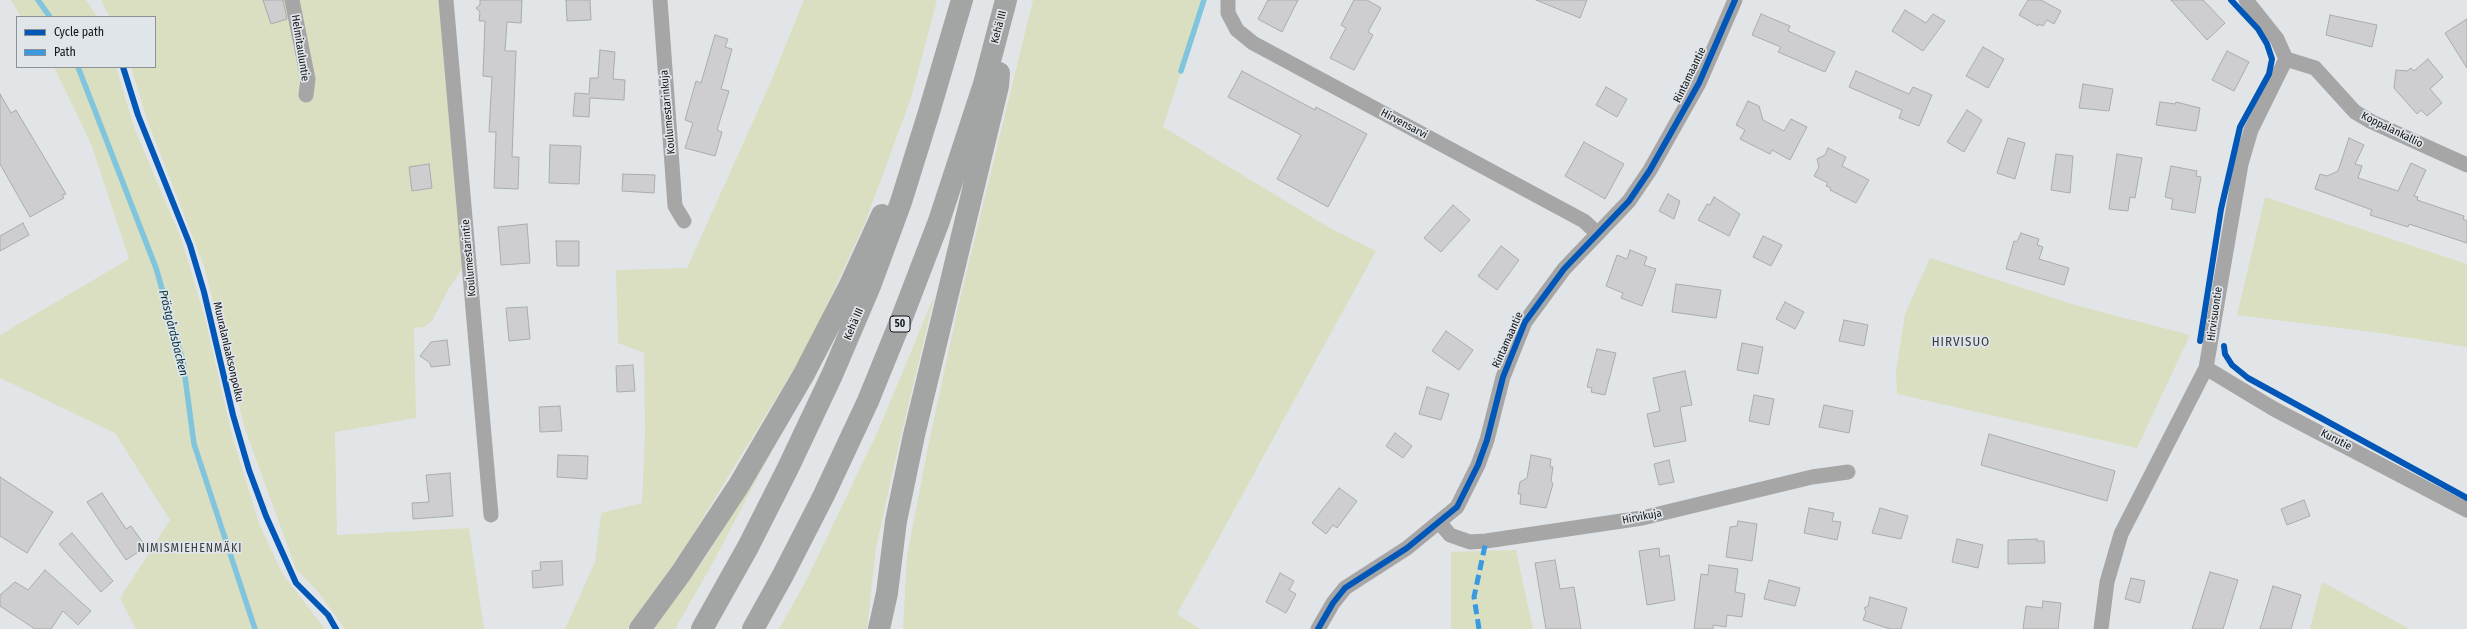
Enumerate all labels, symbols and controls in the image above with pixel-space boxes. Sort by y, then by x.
street label: Kehä III [988,9,1010,45]
street label: Helmitauluntie [288,14,312,82]
legend [16,16,156,68]
text: Cycle path [54,25,104,39]
text: Path [54,45,76,59]
street label: Rintamaantie [1671,45,1709,105]
street label: Koulumestarinkuja [658,69,678,155]
street label: Hirvensarvi [1378,106,1430,142]
street label: Koppalankallio [2359,109,2425,151]
street label: Koulumestarintie [459,219,479,297]
street label: Hirvisuontie [2205,286,2225,342]
water label: Prästgårdsbacken [155,289,191,377]
street label: Muuralanlaaksonpolku [210,301,246,403]
street label: Kehä III [841,306,867,342]
street label: Rintamaantie [1490,310,1526,370]
road number: 50 [890,316,910,332]
district label: HIRVISUO [1932,334,1990,350]
street label: Kurutie [2318,427,2354,453]
street label: Hirvikuja [1621,507,1663,527]
district label: NIMISMIEHENMÄKI [138,542,242,556]

